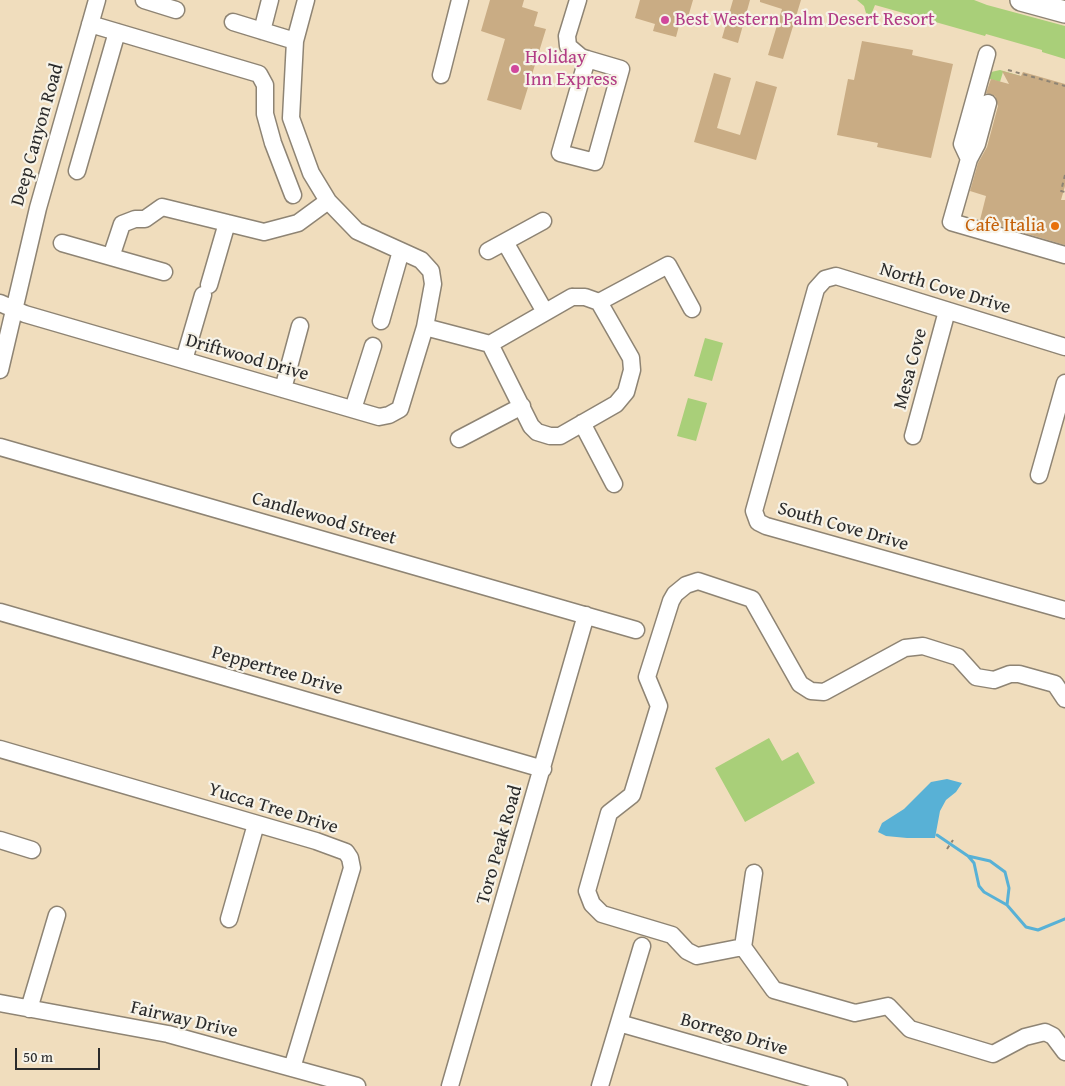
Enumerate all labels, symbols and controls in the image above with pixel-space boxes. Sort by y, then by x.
place label: Best Western Palm Desert Resort [675,9,935,31]
marker: Best Western Palm Desert Resort [659,14,671,26]
place label: Holiday Inn Express [525,47,617,91]
street label: Deep Canyon Road [7,61,69,209]
marker: Holiday Inn Express [509,63,521,75]
place label: Cafè Italia [965,215,1045,237]
marker: Cafè Italia [1049,220,1061,232]
street label: North Cove Drive [877,258,1013,320]
street label: Mesa Cove [889,326,933,412]
street label: Driftwood Drive [183,330,311,386]
street label: Candlewood Street [249,487,399,551]
street label: South Cove Drive [775,497,911,557]
street label: Peppertree Drive [209,641,345,701]
street label: Yucca Tree Drive [205,778,341,840]
street label: Toro Peak Road [472,783,528,907]
street label: Fairway Drive [128,997,240,1043]
street label: Borrego Drive [678,1009,790,1061]
scale bar [18,1038,102,1070]
text: 50 m [23,1046,53,1067]

